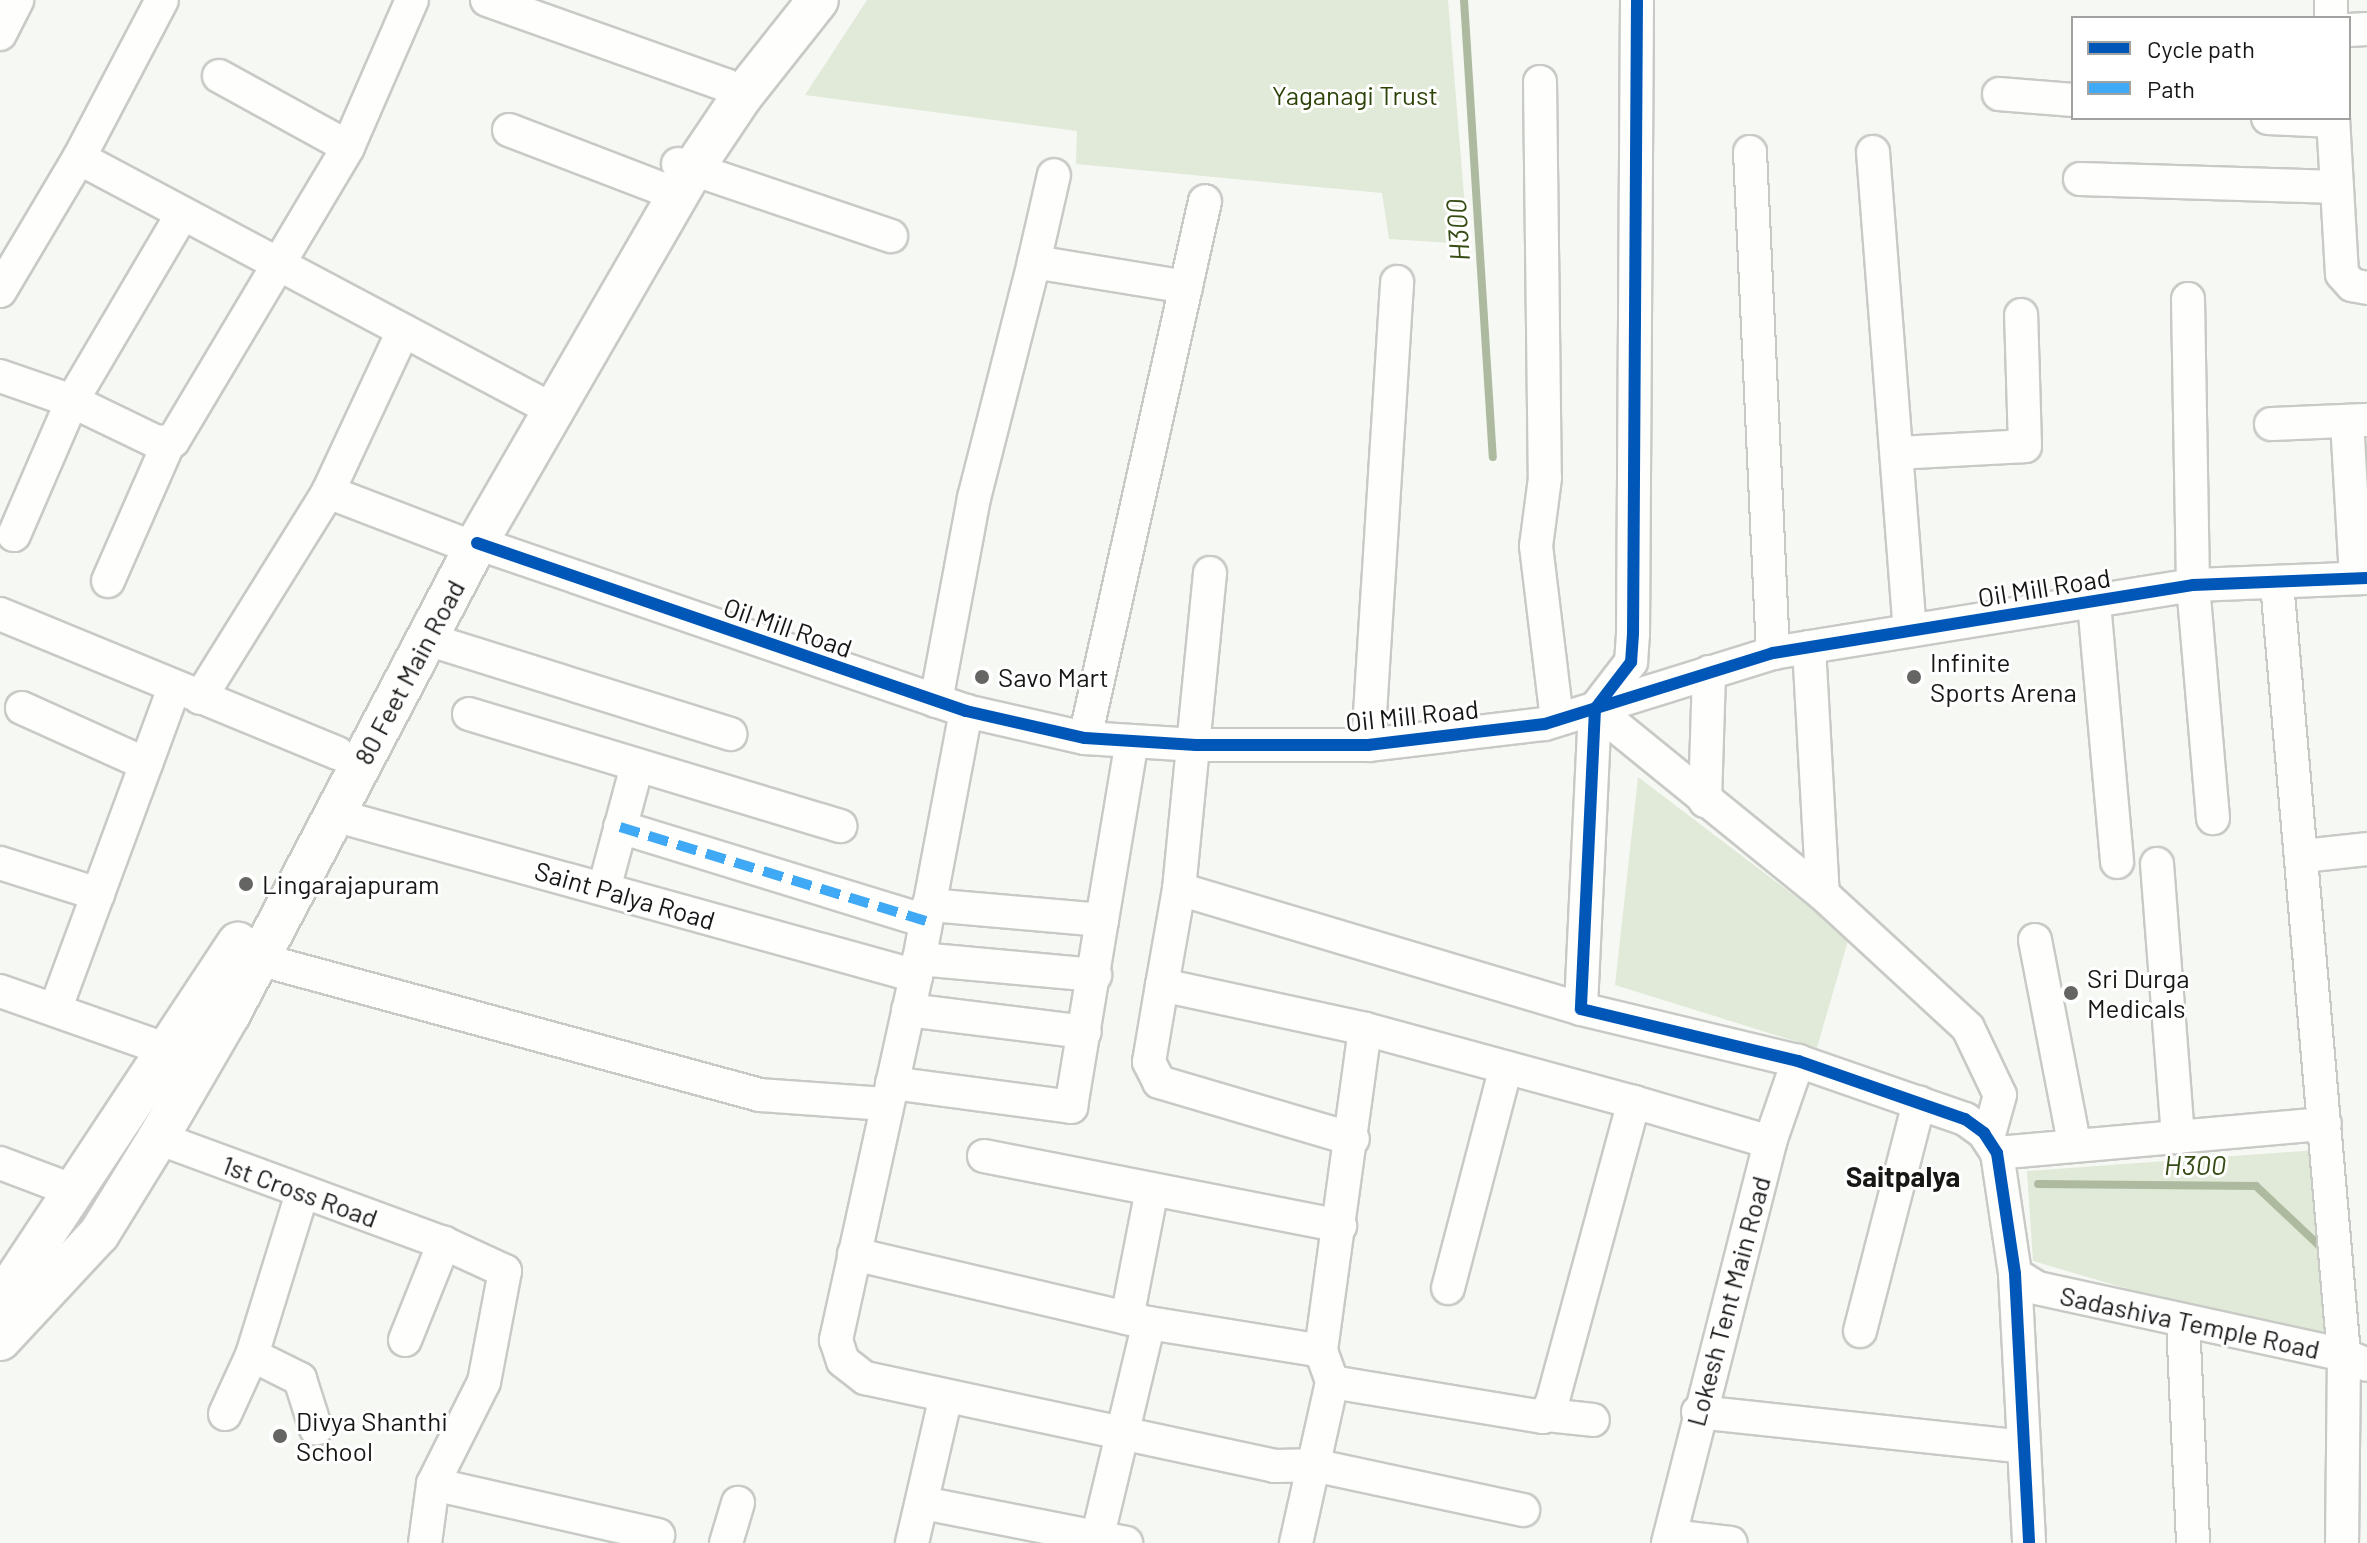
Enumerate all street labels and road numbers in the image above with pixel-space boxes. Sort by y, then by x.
street label: Oil Mill Road [1975,561,2113,613]
street label: 80 Feet Main Road [347,574,471,770]
street label: Oil Mill Road [720,590,856,664]
street label: Oil Mill Road [1344,692,1480,738]
street label: Saint Palya Road [531,854,719,936]
street label: 1st Cross Road [218,1148,382,1234]
street label: Lokesh Tent Main Road [1680,1173,1776,1429]
street label: Sadashiva Temple Road [2057,1279,2323,1365]

